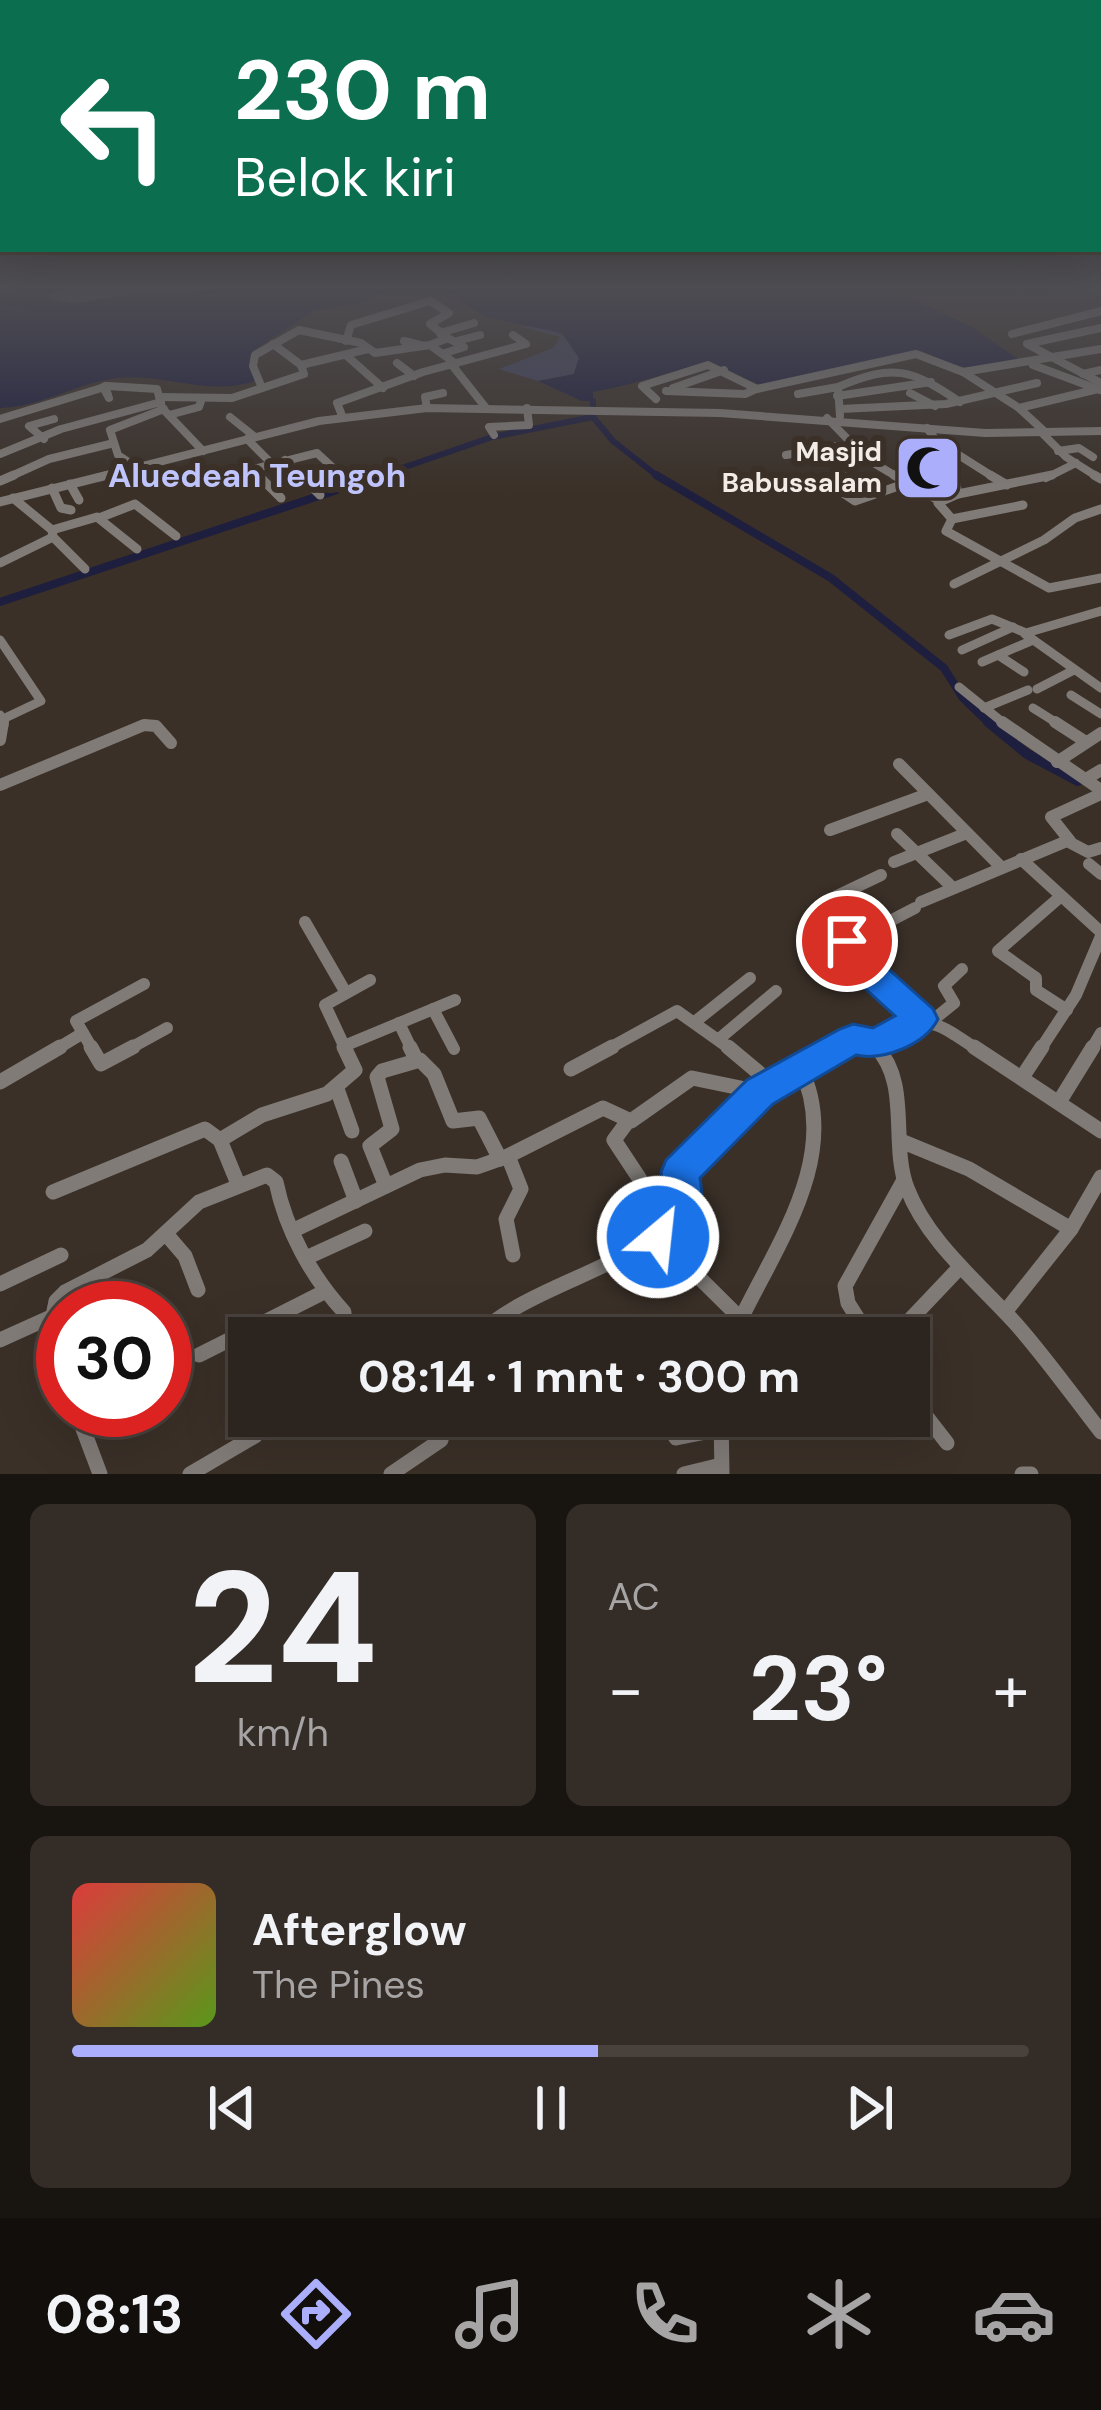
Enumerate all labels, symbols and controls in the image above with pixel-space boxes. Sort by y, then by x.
text: 230 m [234,36,491,145]
icon: left [36,48,192,204]
text: Belok kiri [234,142,456,213]
mosque icon: Masjid Babussalam [893,433,963,503]
place label: Masjid Babussalam [722,434,882,500]
district label: Aluedeah Teungoh [108,454,406,497]
pin [796,890,898,992]
icon: arrive [814,908,880,974]
position arrow [595,1174,721,1300]
speed limit sign: 30 [36,1281,192,1437]
text: 08:14 · 1 mnt · 300 m [358,1347,800,1406]
text: 24 [188,1527,378,1730]
text: AC [608,1571,660,1622]
text: 23° [749,1631,888,1748]
text: − [608,1647,644,1732]
text: + [993,1647,1029,1732]
text: km/h [237,1707,329,1758]
text: Afterglow [252,1900,467,1959]
text: The Pines [252,1959,425,2010]
icon: previous [199,2075,265,2141]
icon: pause [518,2075,584,2141]
icon: next [837,2075,903,2141]
icon: directions [274,2272,358,2356]
icon: music [448,2272,532,2356]
icon: phone [623,2272,707,2356]
icon: climate [797,2272,881,2356]
icon: car [972,2272,1056,2356]
text: 08:13 [45,2279,183,2350]

